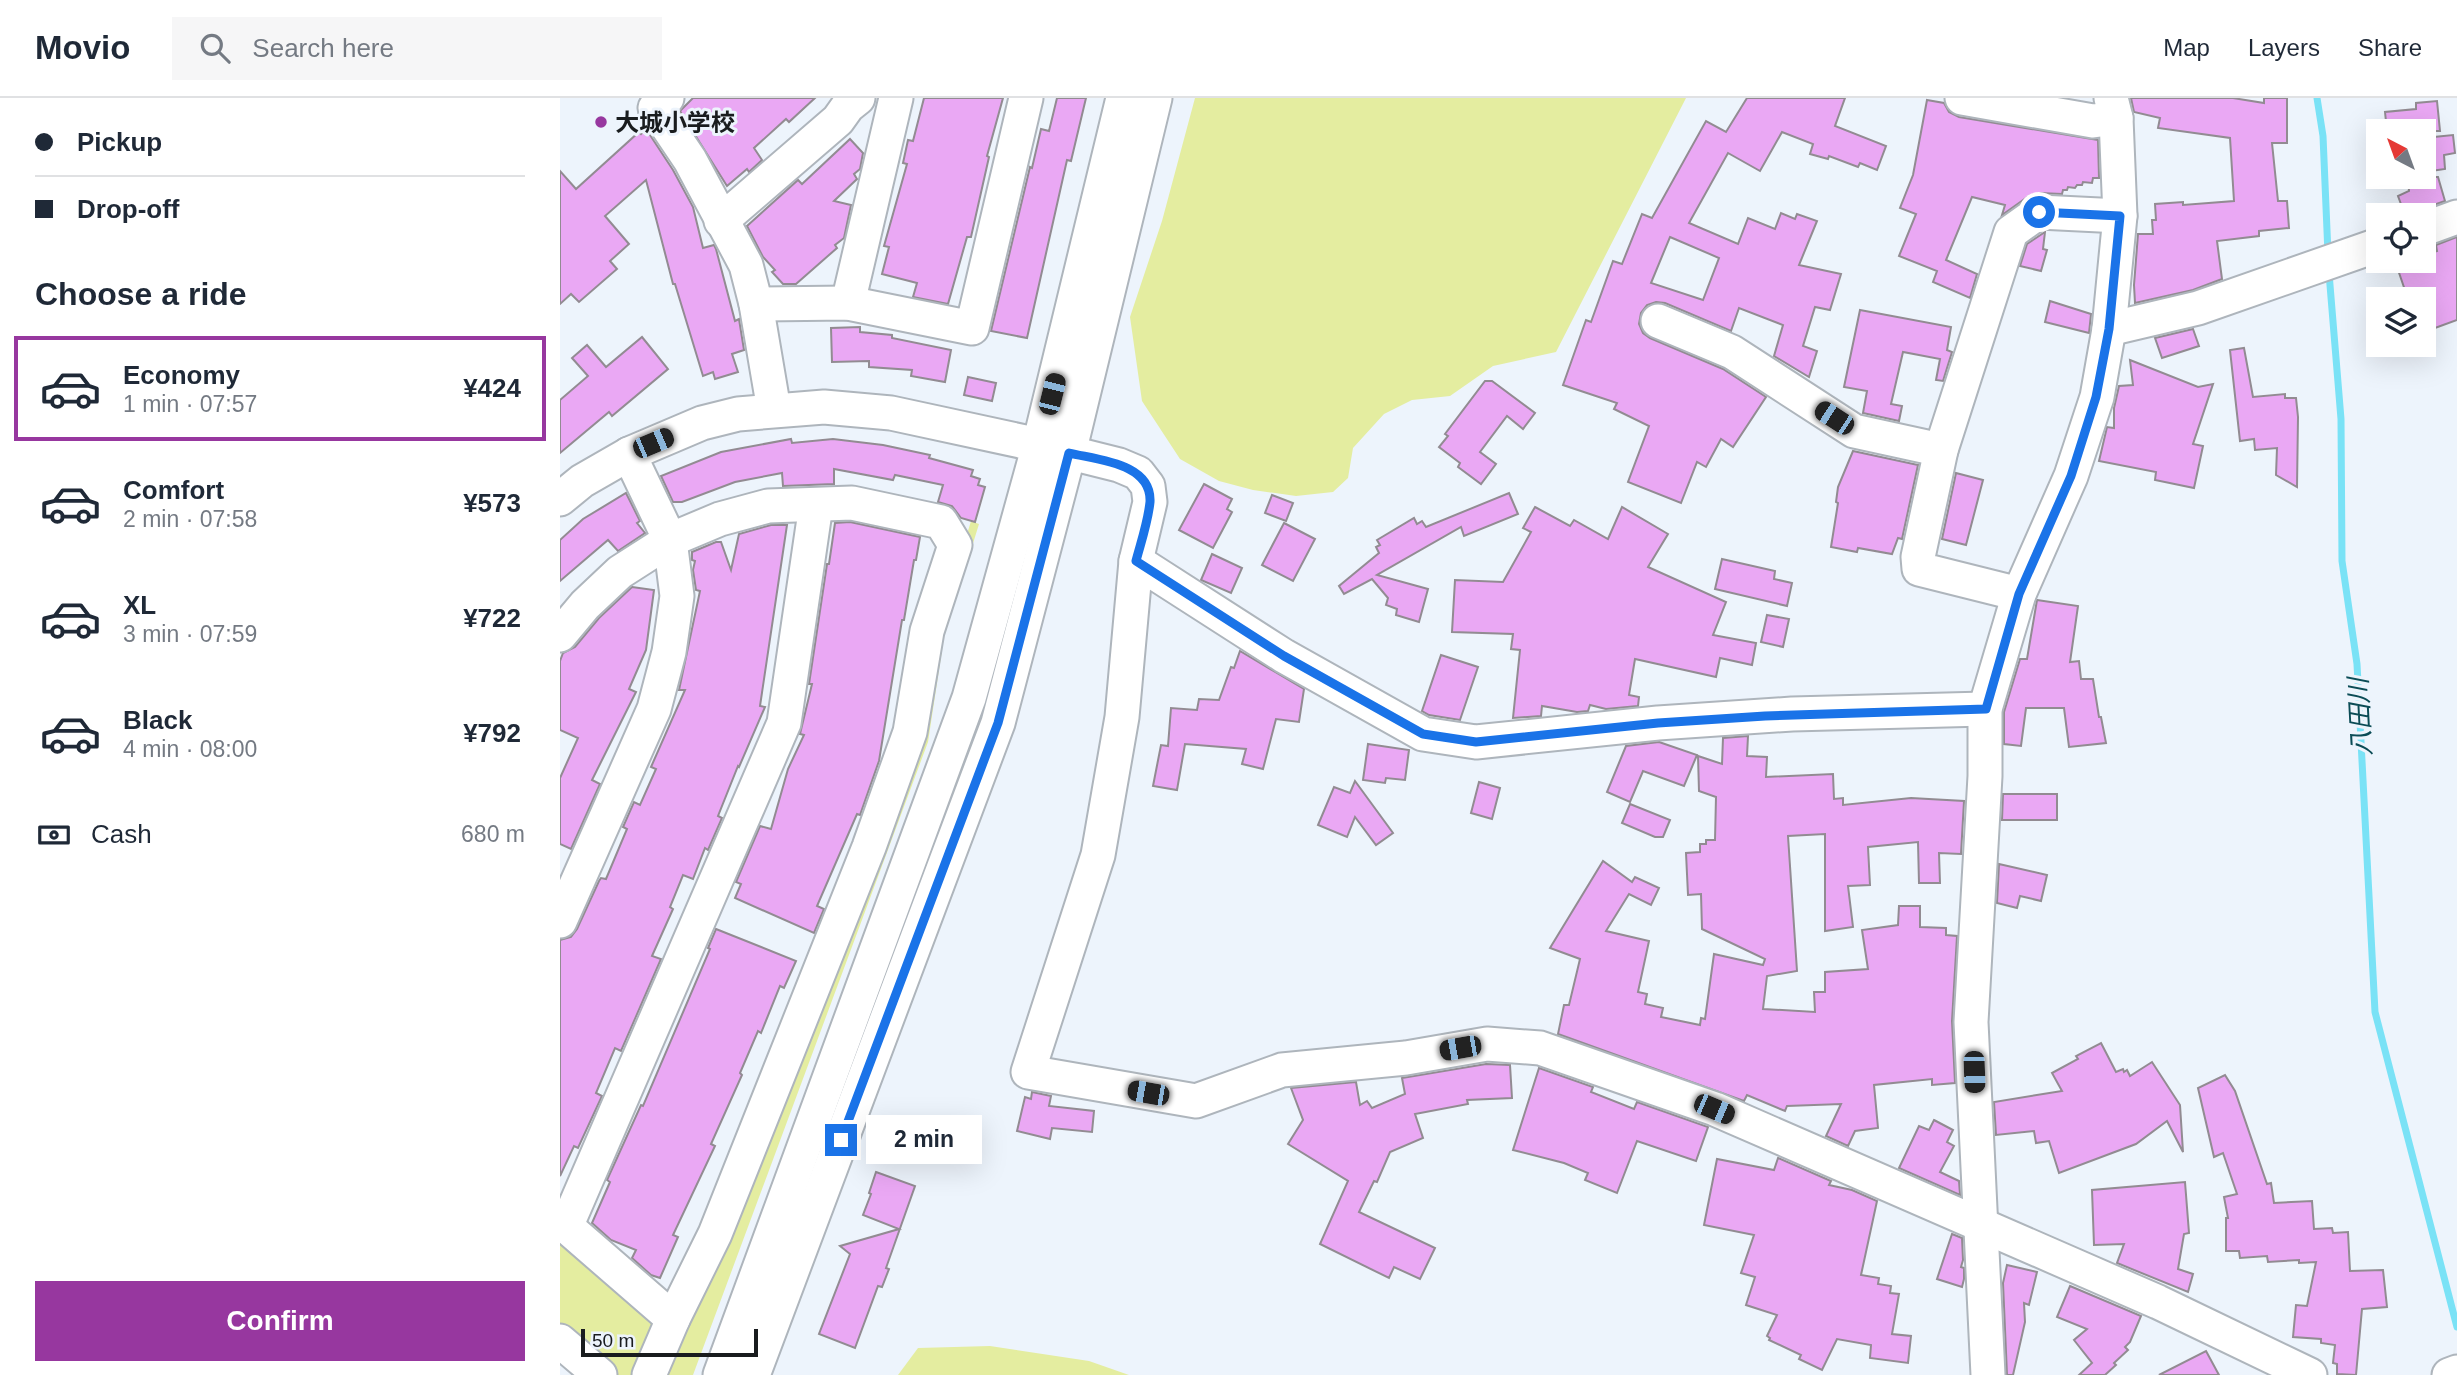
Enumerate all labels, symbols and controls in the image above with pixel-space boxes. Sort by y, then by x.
search box [172,17,662,80]
text: Movio [35,29,130,66]
icon: search [196,29,234,67]
text: Search here [252,33,394,63]
text: Map [2163,34,2210,61]
text: Layers [2248,34,2320,61]
text: Share [2358,34,2422,61]
place label: 大城小学校 [615,109,735,136]
marker: 大城小学校 [593,114,609,130]
north arrow [2366,119,2436,189]
map controls [2366,119,2436,357]
text: Pickup [77,127,162,157]
text: Drop-off [77,194,180,224]
route start [2023,196,2055,228]
button: locate [2366,203,2436,273]
text: Choose a ride [35,276,247,312]
button: layers [2366,287,2436,357]
icon: car [39,357,102,420]
text: Economy [123,360,240,390]
car [1037,371,1068,417]
text: ¥424 [463,373,521,403]
text: 1 min · 07:57 [123,391,257,417]
car [1811,398,1858,438]
car [630,425,677,461]
icon: car [39,472,102,535]
text: Comfort [123,475,224,505]
text: ¥573 [463,488,521,518]
text: 2 min · 07:58 [123,506,257,532]
icon: car [39,587,102,650]
text: XL [123,590,156,620]
text: ¥722 [463,603,521,633]
text: 3 min · 07:59 [123,621,257,647]
water label: 八田川 [2343,674,2377,757]
icon: car [39,702,102,765]
text: Black [123,705,192,735]
text: ¥792 [463,718,521,748]
text: 4 min · 08:00 [123,736,257,762]
icon: cash [35,816,73,854]
text: Cash [91,819,152,849]
text: 680 m [461,821,525,847]
car [1438,1034,1483,1062]
car [1963,1051,1986,1093]
car [1126,1079,1171,1107]
car [1691,1091,1738,1127]
callout: 2 min [866,1116,981,1164]
route end [825,1124,857,1156]
text: 2 min [894,1126,954,1152]
button: Confirm [35,1281,525,1361]
scale bar [581,1326,758,1358]
text: 50 m [592,1330,634,1351]

